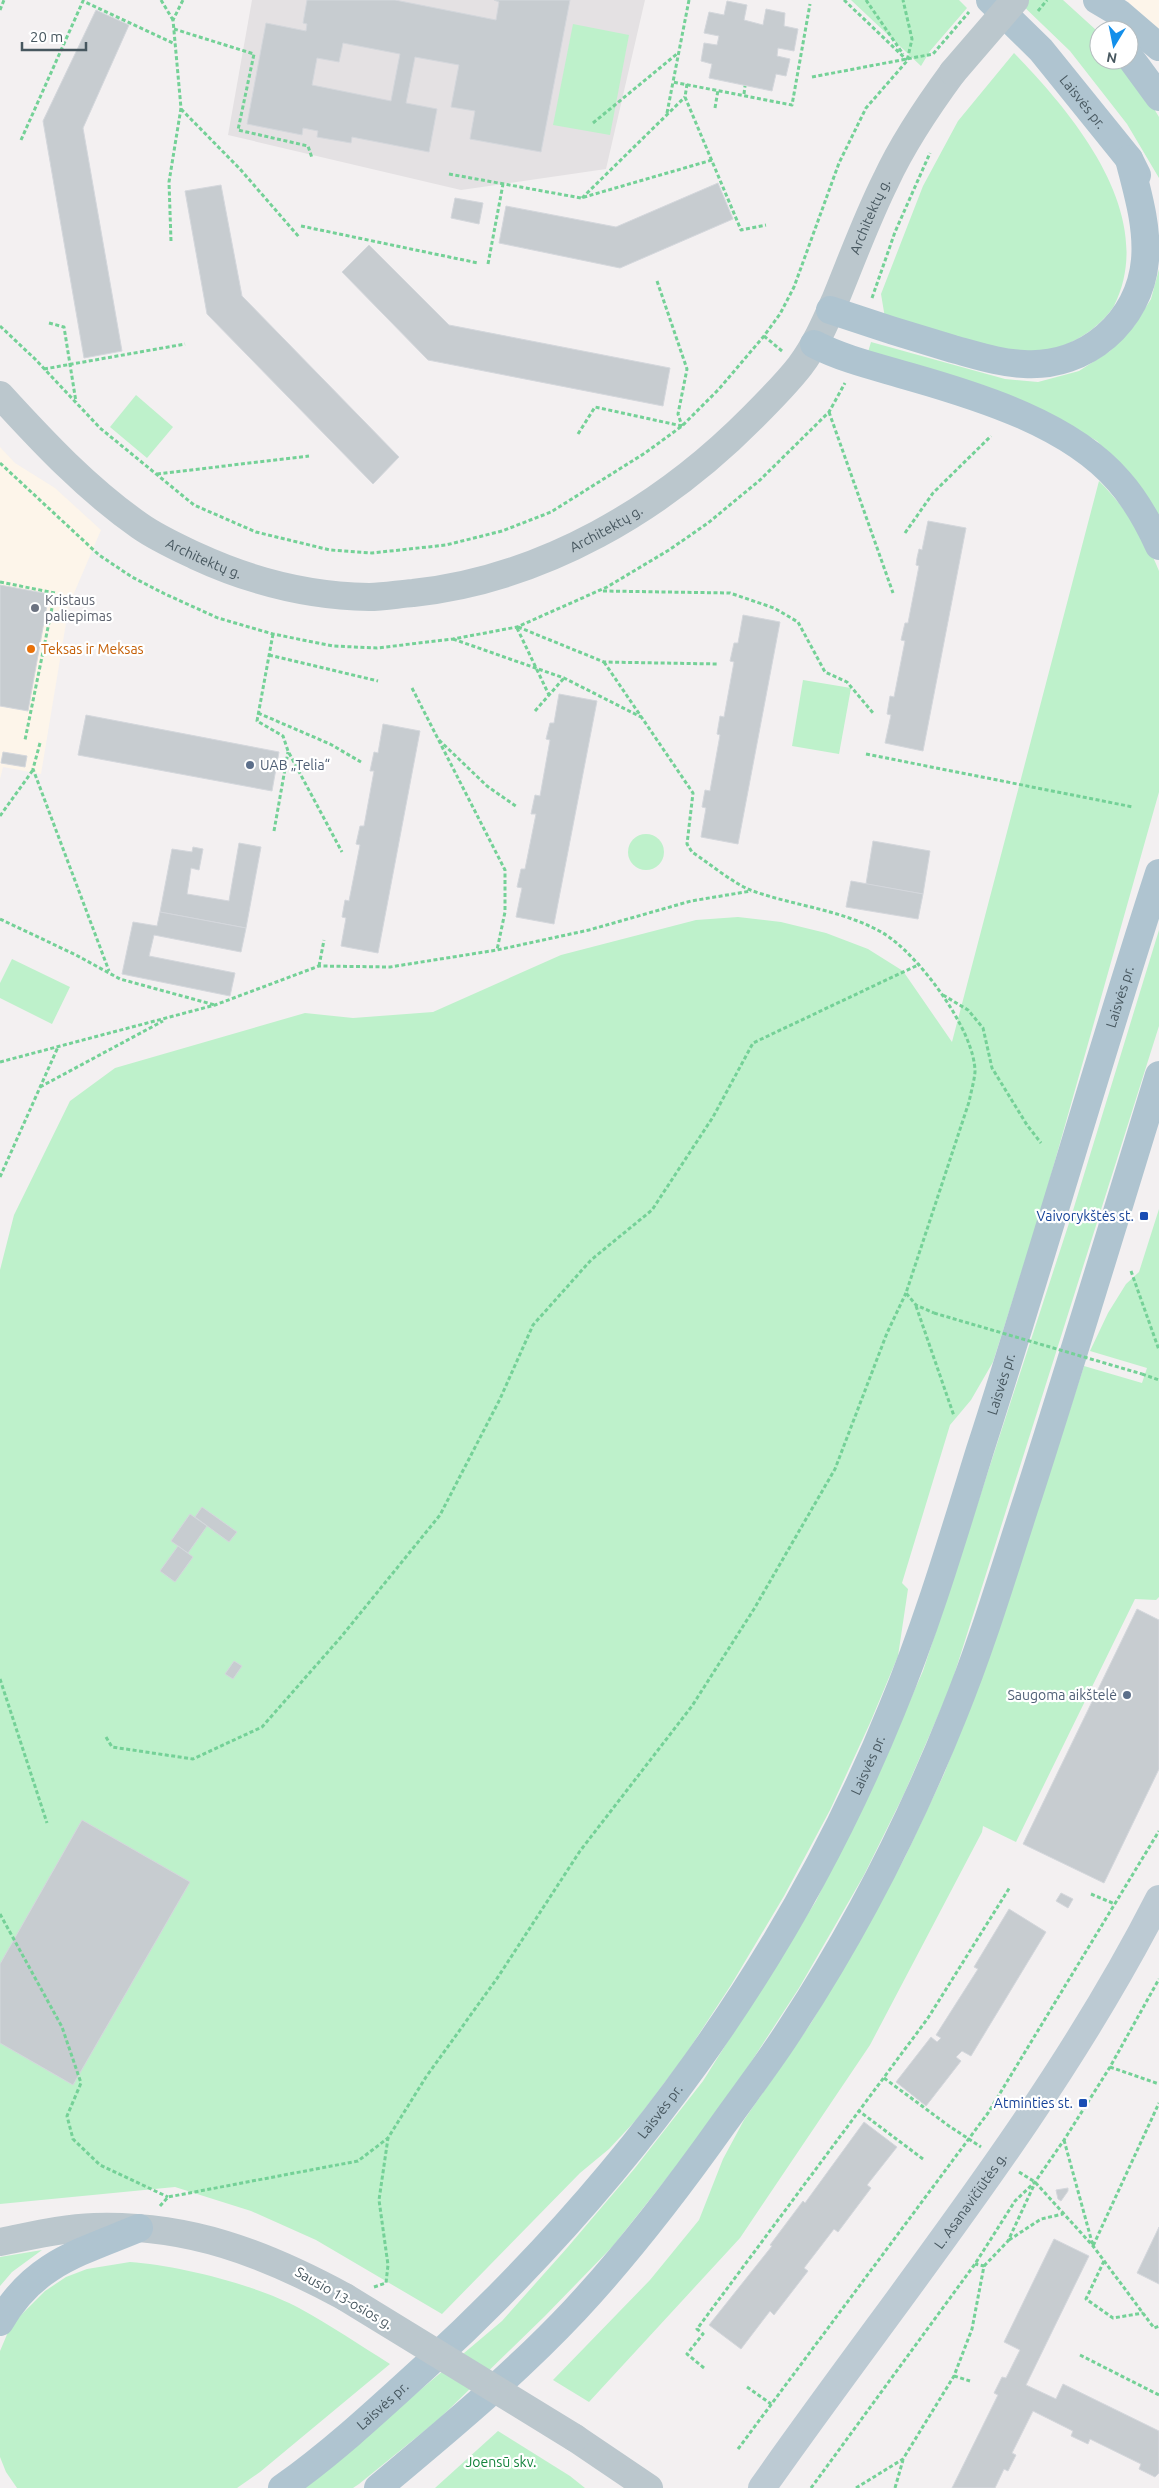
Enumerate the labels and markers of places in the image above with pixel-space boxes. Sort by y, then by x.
place label: Kristaus paliepimas [45,592,112,624]
marker: Kristaus paliepimas [29,602,41,614]
place label: Teksas ir Meksas [41,641,144,657]
marker: Teksas ir Meksas [25,643,37,655]
place label: UAB „Telia“ [260,757,331,773]
marker: UAB „Telia“ [244,759,256,771]
place label: Vaivorykštės st. [1037,1208,1134,1224]
marker: Vaivorykštės st. [1138,1210,1150,1222]
place label: Saugoma aikštelė [1007,1687,1117,1703]
marker: Saugoma aikštelė [1121,1689,1133,1701]
place label: Atminties st. [994,2095,1073,2111]
marker: Atminties st. [1077,2097,1089,2109]

